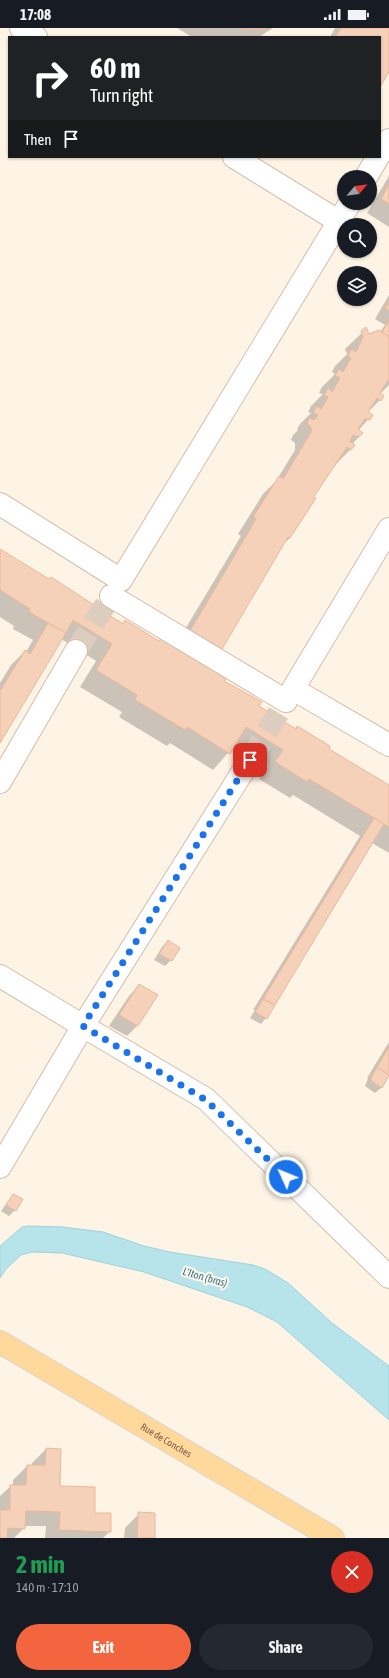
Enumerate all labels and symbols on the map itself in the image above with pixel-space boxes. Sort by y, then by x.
north arrow [337,170,377,210]
pin [233,743,267,777]
position arrow [265,1156,307,1198]
water label: L'Iton (bras) [181,1265,229,1289]
street label: Rue de Conches [139,1421,194,1459]

